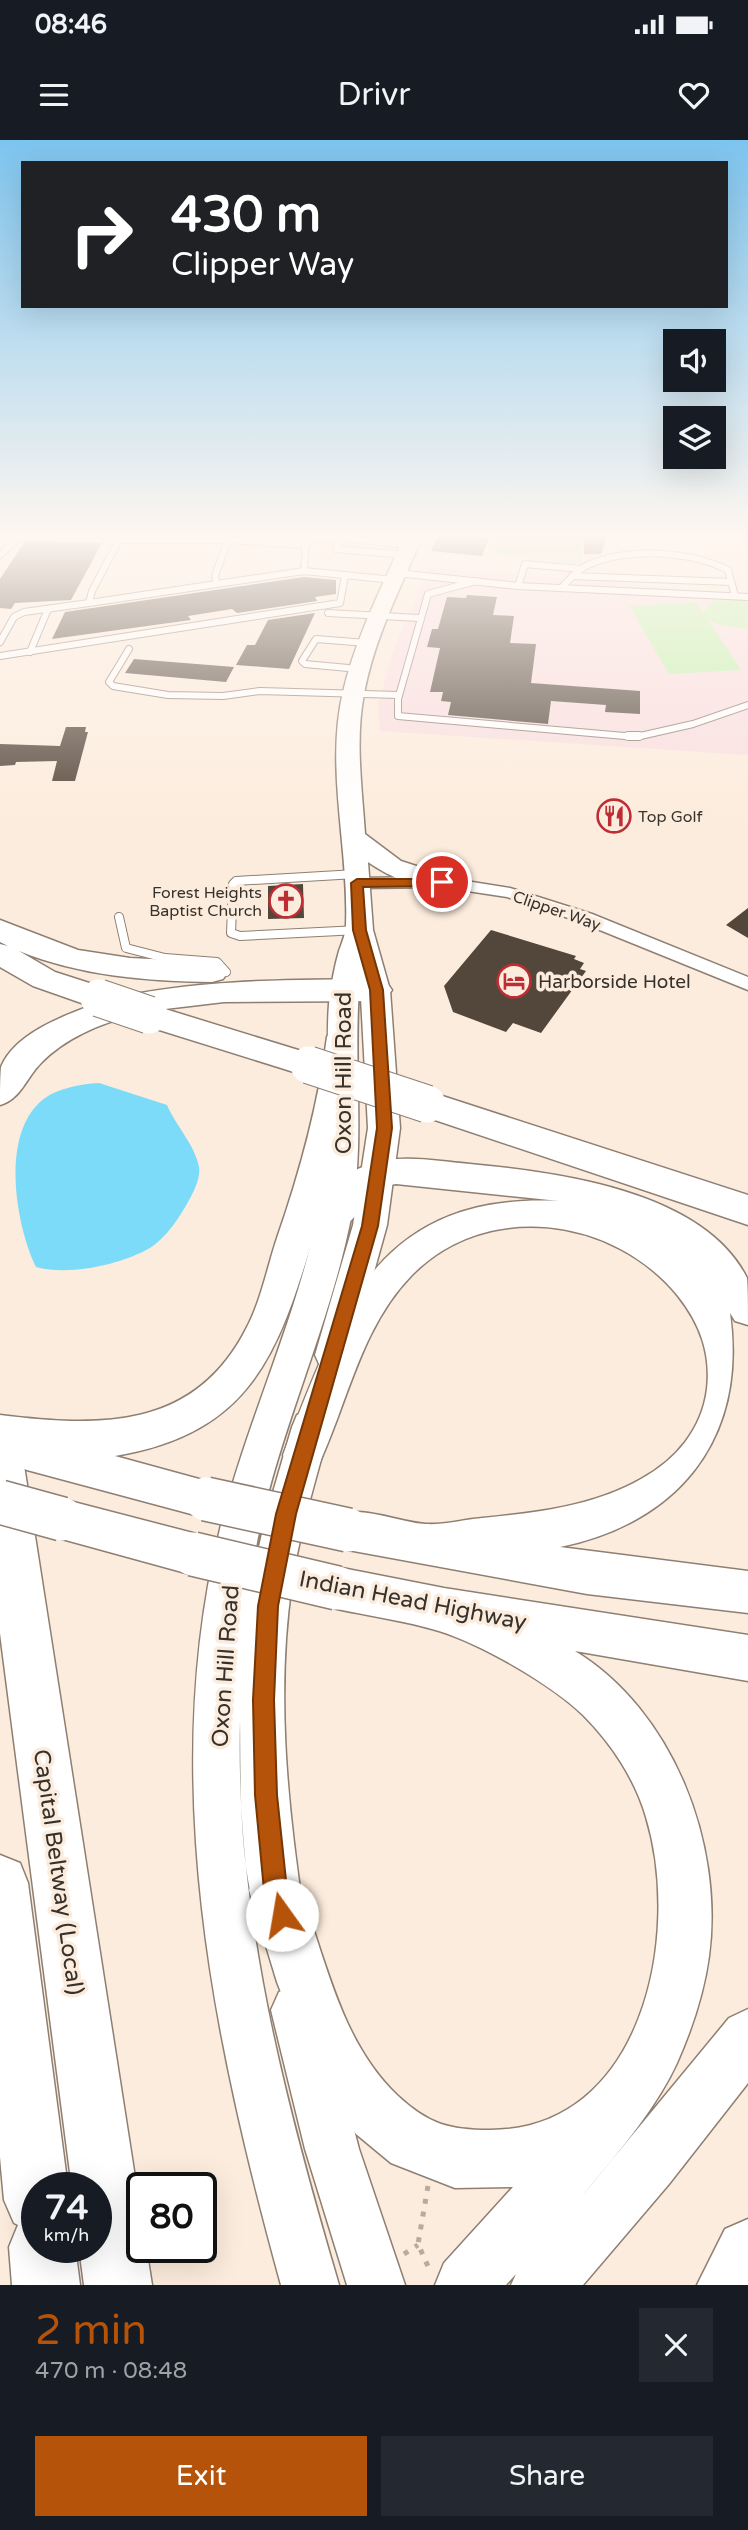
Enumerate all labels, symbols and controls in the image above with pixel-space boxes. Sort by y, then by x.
text: 08:46 [35,9,107,40]
icon: menu [35,76,73,114]
text: Drivr [337,76,411,114]
icon: heart [675,76,713,114]
text: 430 m [171,186,321,245]
icon: right [56,189,147,280]
text: Clipper Way [171,246,354,284]
map controls [663,329,726,469]
button: sound [663,329,726,392]
button: layers [663,406,726,469]
restaurant icon: Top Golf [595,797,633,835]
place label: Top Golf [638,807,704,827]
pin [412,852,472,912]
icon: arrive [423,863,461,901]
church icon: Forest Heights Baptist Church [267,882,305,920]
place label: Forest Heights Baptist Church [149,883,262,921]
street label: Clipper Way [510,887,604,935]
hotel icon: Harborside Hotel [495,962,533,1000]
place label: Harborside Hotel [538,971,691,993]
street label: Oxon Hill Road [330,992,358,1154]
street label: Indian Head Highway [297,1565,529,1637]
street label: Oxon Hill Road [206,1584,246,1748]
street label: Capital Beltway (Local) [27,1747,89,1997]
position arrow [245,1878,319,1952]
speed limit sign: 80 [126,2172,217,2263]
text: 74 [45,2187,88,2229]
text: km/h [44,2224,89,2246]
text: 2 min [35,2305,147,2356]
button: close [639,2308,713,2382]
text: 470 m · 08:48 [35,2357,187,2385]
button: Exit [35,2436,367,2516]
button: Share [381,2436,713,2516]

